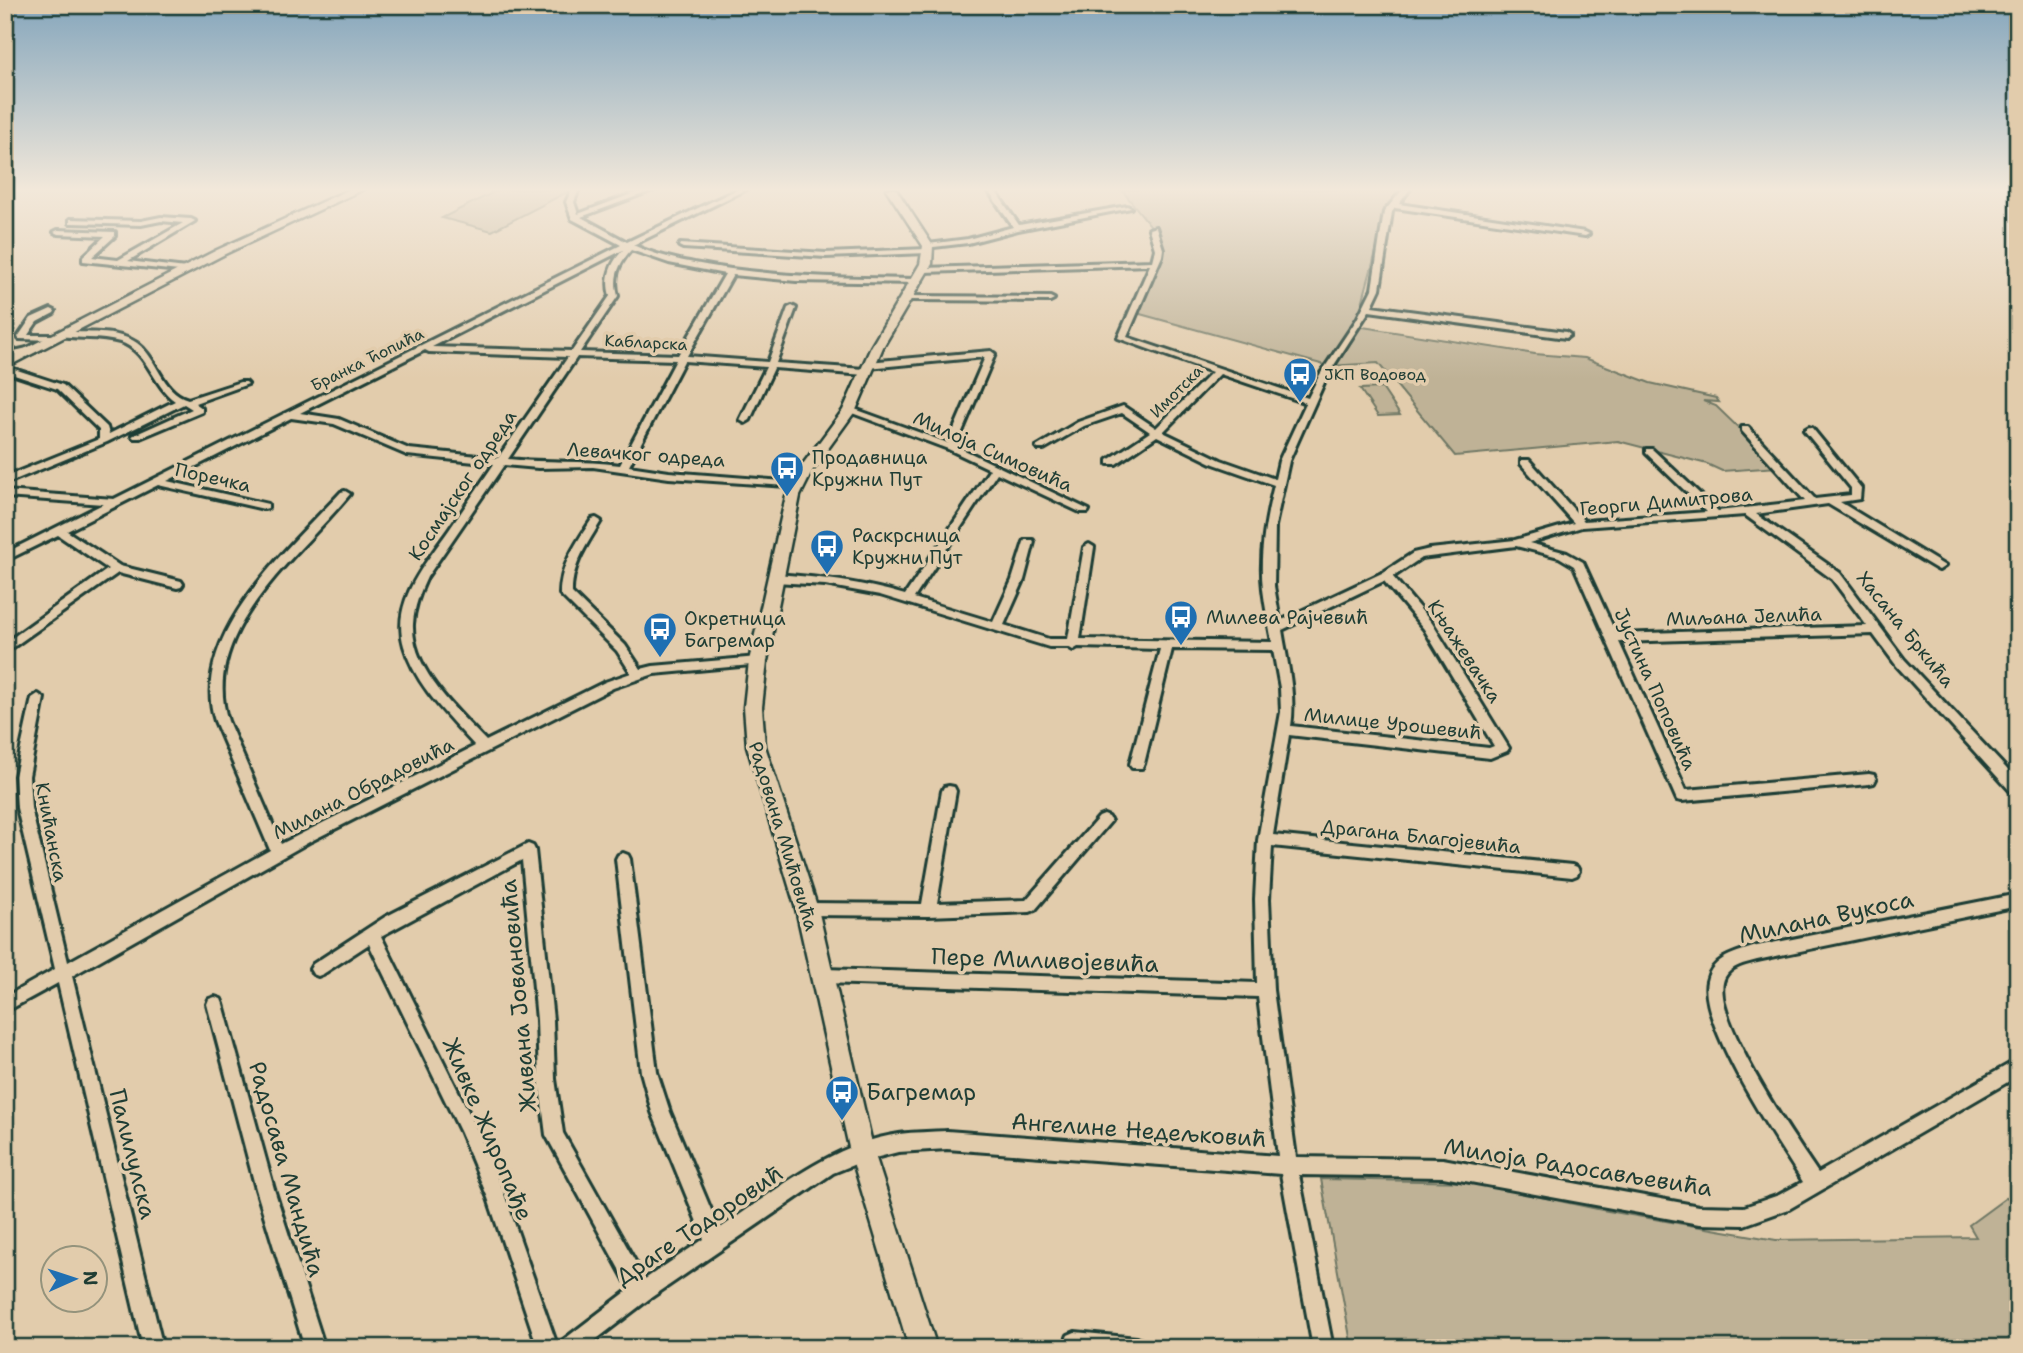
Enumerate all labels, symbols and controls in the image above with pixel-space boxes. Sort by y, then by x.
street label: Бранка Ћопића [307,323,427,396]
street label: Кабларска [604,330,688,355]
bus stop icon: ЈКП Водовод [1281,355,1319,404]
street label: Имотска [1145,360,1207,422]
place label: ЈКП Водовод [1324,364,1426,385]
street label: Космајског одреда [403,405,522,565]
street label: Милоја Симовића [909,405,1077,498]
street label: Левачког одреда [566,437,726,472]
place label: Продавница Кружни Пут [812,445,927,492]
bus stop icon: Продавница Кружни Пут [768,449,806,498]
street label: Поречка [173,457,253,498]
street label: Георги Димитрова [1578,481,1754,522]
place label: Раскрсница Кружни Пут [852,523,963,570]
bus stop icon: Раскрсница Кружни Пут [808,527,846,576]
street label: Хасана Бркића [1851,566,1960,693]
street label: Књажевачка [1422,595,1507,708]
bus stop icon: Милева Рајчевић [1162,598,1200,647]
street label: Миљана Јелића [1666,601,1823,632]
street label: Јустина Поповића [1609,604,1703,774]
place label: Милева Рајчевић [1206,605,1368,630]
place label: Окретница Багремар [684,606,786,653]
bus stop icon: Окретница Багремар [641,610,679,659]
street label: Милице Урошевић [1303,702,1483,745]
street label: Милана Обрадовића [268,732,458,845]
street label: Радована Мићовића [743,738,824,934]
street label: Книћанска [30,780,73,884]
street label: Драгана Благојевића [1320,814,1522,859]
street label: Живана Јовановића [493,878,543,1114]
street label: Милана Вукоса [1736,884,1916,950]
street label: Пере Миливојевића [931,941,1159,979]
street label: Живке Жиропађе [436,1033,540,1225]
street label: Радосава Мандића [242,1058,332,1280]
bus stop icon: Багремар [823,1073,861,1122]
place label: Багремар [866,1077,976,1107]
street label: Палилулска [102,1086,164,1222]
street label: Ангелине Недељковић [1010,1106,1268,1154]
street label: Милоја Радосављевића [1442,1131,1714,1203]
street label: Драге Тодоровић [609,1158,789,1292]
north arrow [38,1244,108,1314]
text: N [78,1270,103,1286]

